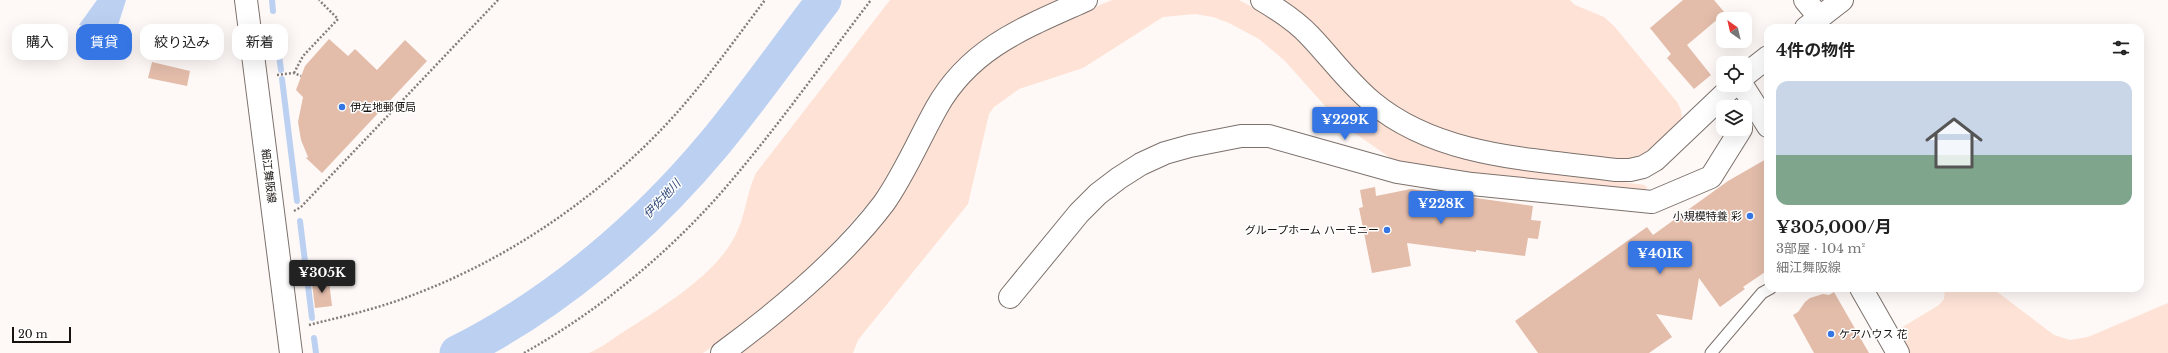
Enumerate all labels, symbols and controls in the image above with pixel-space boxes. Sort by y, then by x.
north arrow [1716,12,1752,48]
map controls [1716,12,1752,136]
chip: 購入 [12,24,68,60]
chip: 賃貸 [76,24,132,60]
chip: 絞り込み [140,24,224,60]
chip: 新着 [232,24,288,60]
icon: filters [2110,37,2132,59]
text: 4件の物件 [1776,40,1855,61]
button: locate [1716,56,1752,92]
place label: 伊左地郵便局 [350,100,416,114]
button: layers [1716,100,1752,136]
marker: 伊左地郵便局 [337,102,347,112]
pin: ¥229K [1317,107,1373,141]
icon: home [1918,107,1990,179]
text: ¥229K [1321,111,1369,128]
street label: 細江舞阪線 [259,148,279,204]
water label: 伊佐地川 [640,175,685,221]
pin: ¥228K [1413,191,1469,225]
text: ¥228K [1418,195,1464,212]
place label: 小規模特養 彩 [1673,209,1742,223]
marker: 小規模特養 彩 [1745,211,1755,221]
text: ¥305,000/月 [1776,217,1892,238]
place label: グループホーム ハーモニー [1245,223,1379,237]
marker: グループホーム ハーモニー [1382,225,1392,235]
text: 3部屋 · 104 m² [1776,240,1865,257]
pin: ¥401K [1632,241,1688,275]
text: ¥401K [1637,245,1683,262]
text: 細江舞阪線 [1776,259,1841,276]
pin: ¥305K [294,260,350,294]
text: ¥305K [298,264,346,281]
scale bar [12,325,71,344]
text: 20 m [18,327,48,341]
place label: ケアハウス 花 [1839,327,1908,341]
marker: ケアハウス 花 [1826,329,1836,339]

